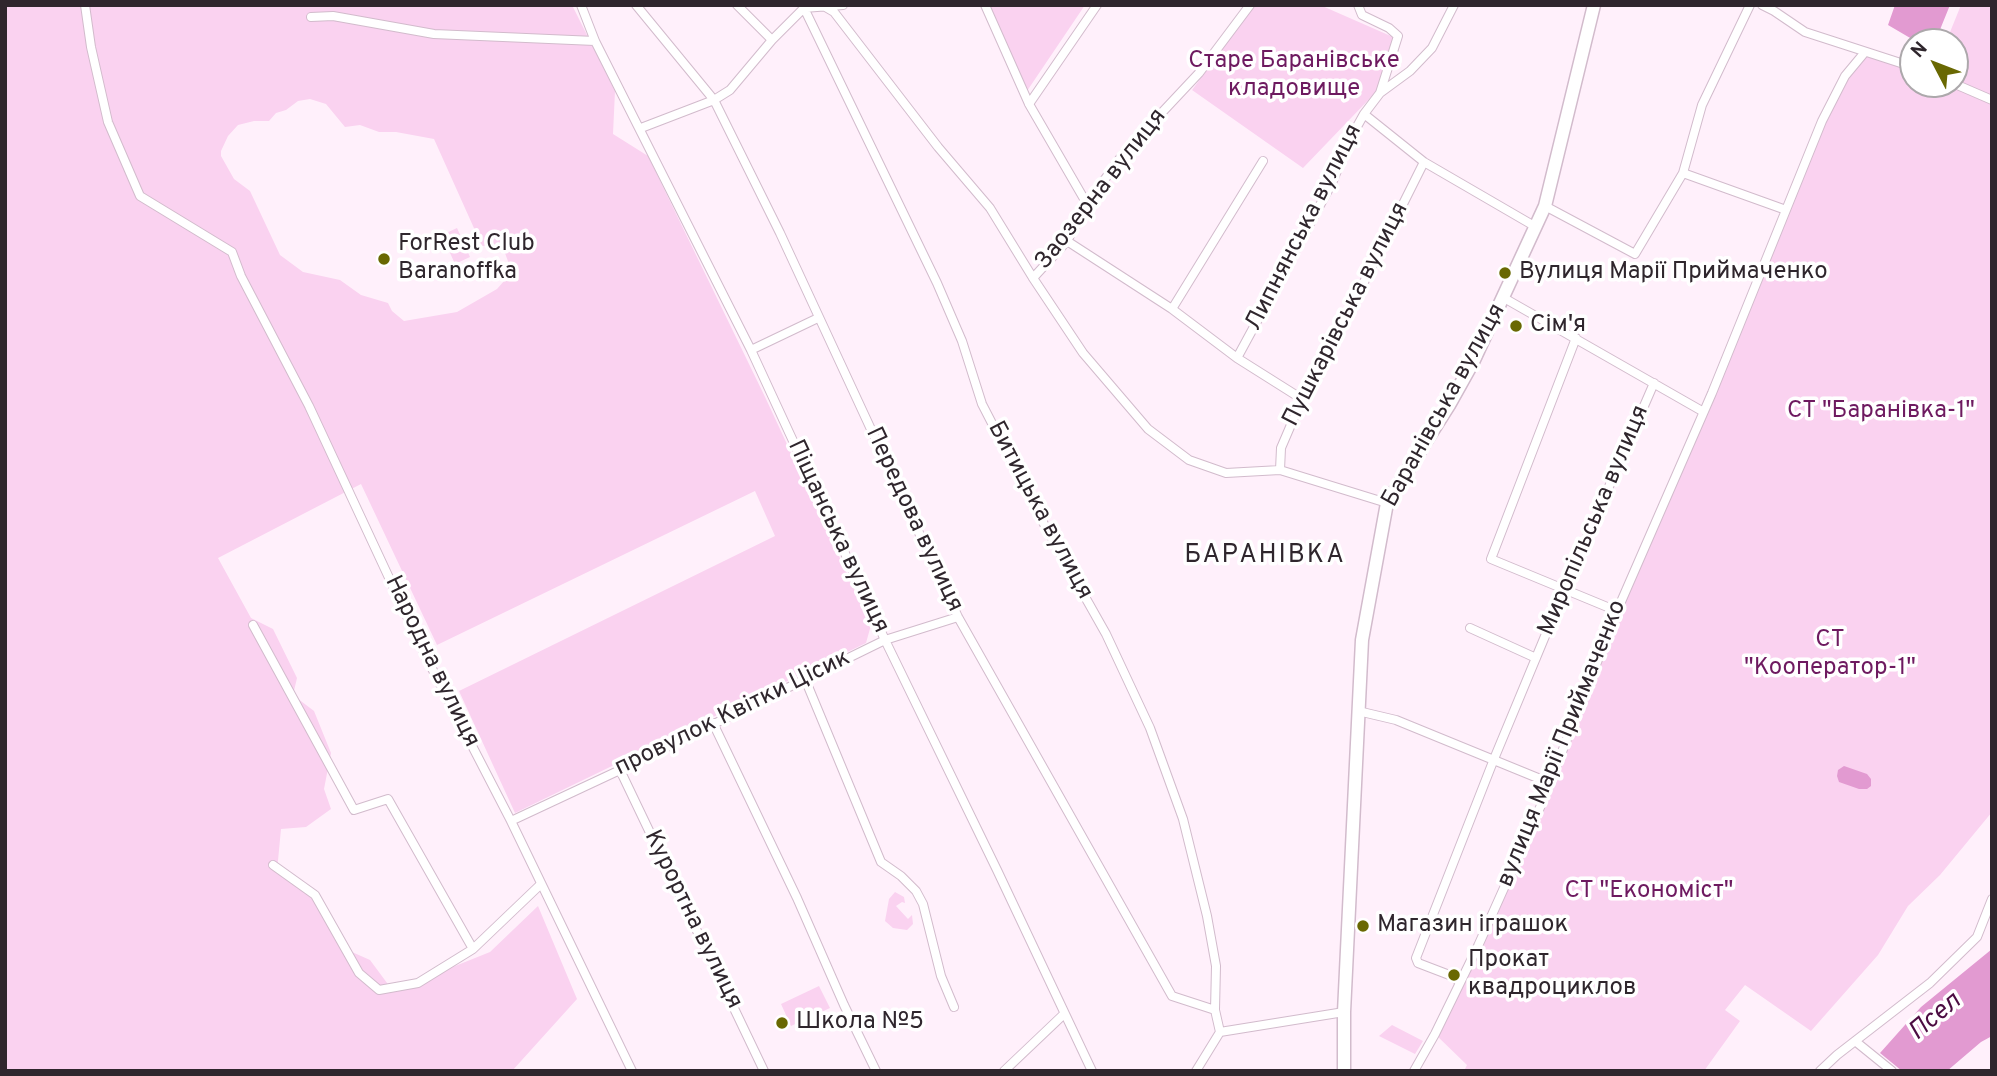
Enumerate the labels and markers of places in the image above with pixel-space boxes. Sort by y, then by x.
place label: ForRest Club Baranoffka [398,231,535,287]
marker: ForRest Club Baranoffka [376,251,392,267]
place label: Вулиця Марії Приймаченко [1519,259,1828,287]
marker: Вулиця Марії Приймаченко [1497,265,1513,281]
place label: Сім'я [1530,312,1586,340]
marker: Сім'я [1508,318,1524,334]
place label: Магазин іграшок [1377,912,1568,940]
marker: Магазин іграшок [1355,918,1371,934]
place label: Прокат квадроциклов [1468,947,1636,1003]
marker: Прокат квадроциклов [1446,967,1462,983]
place label: Школа №5 [796,1009,924,1037]
marker: Школа №5 [774,1015,790,1031]

